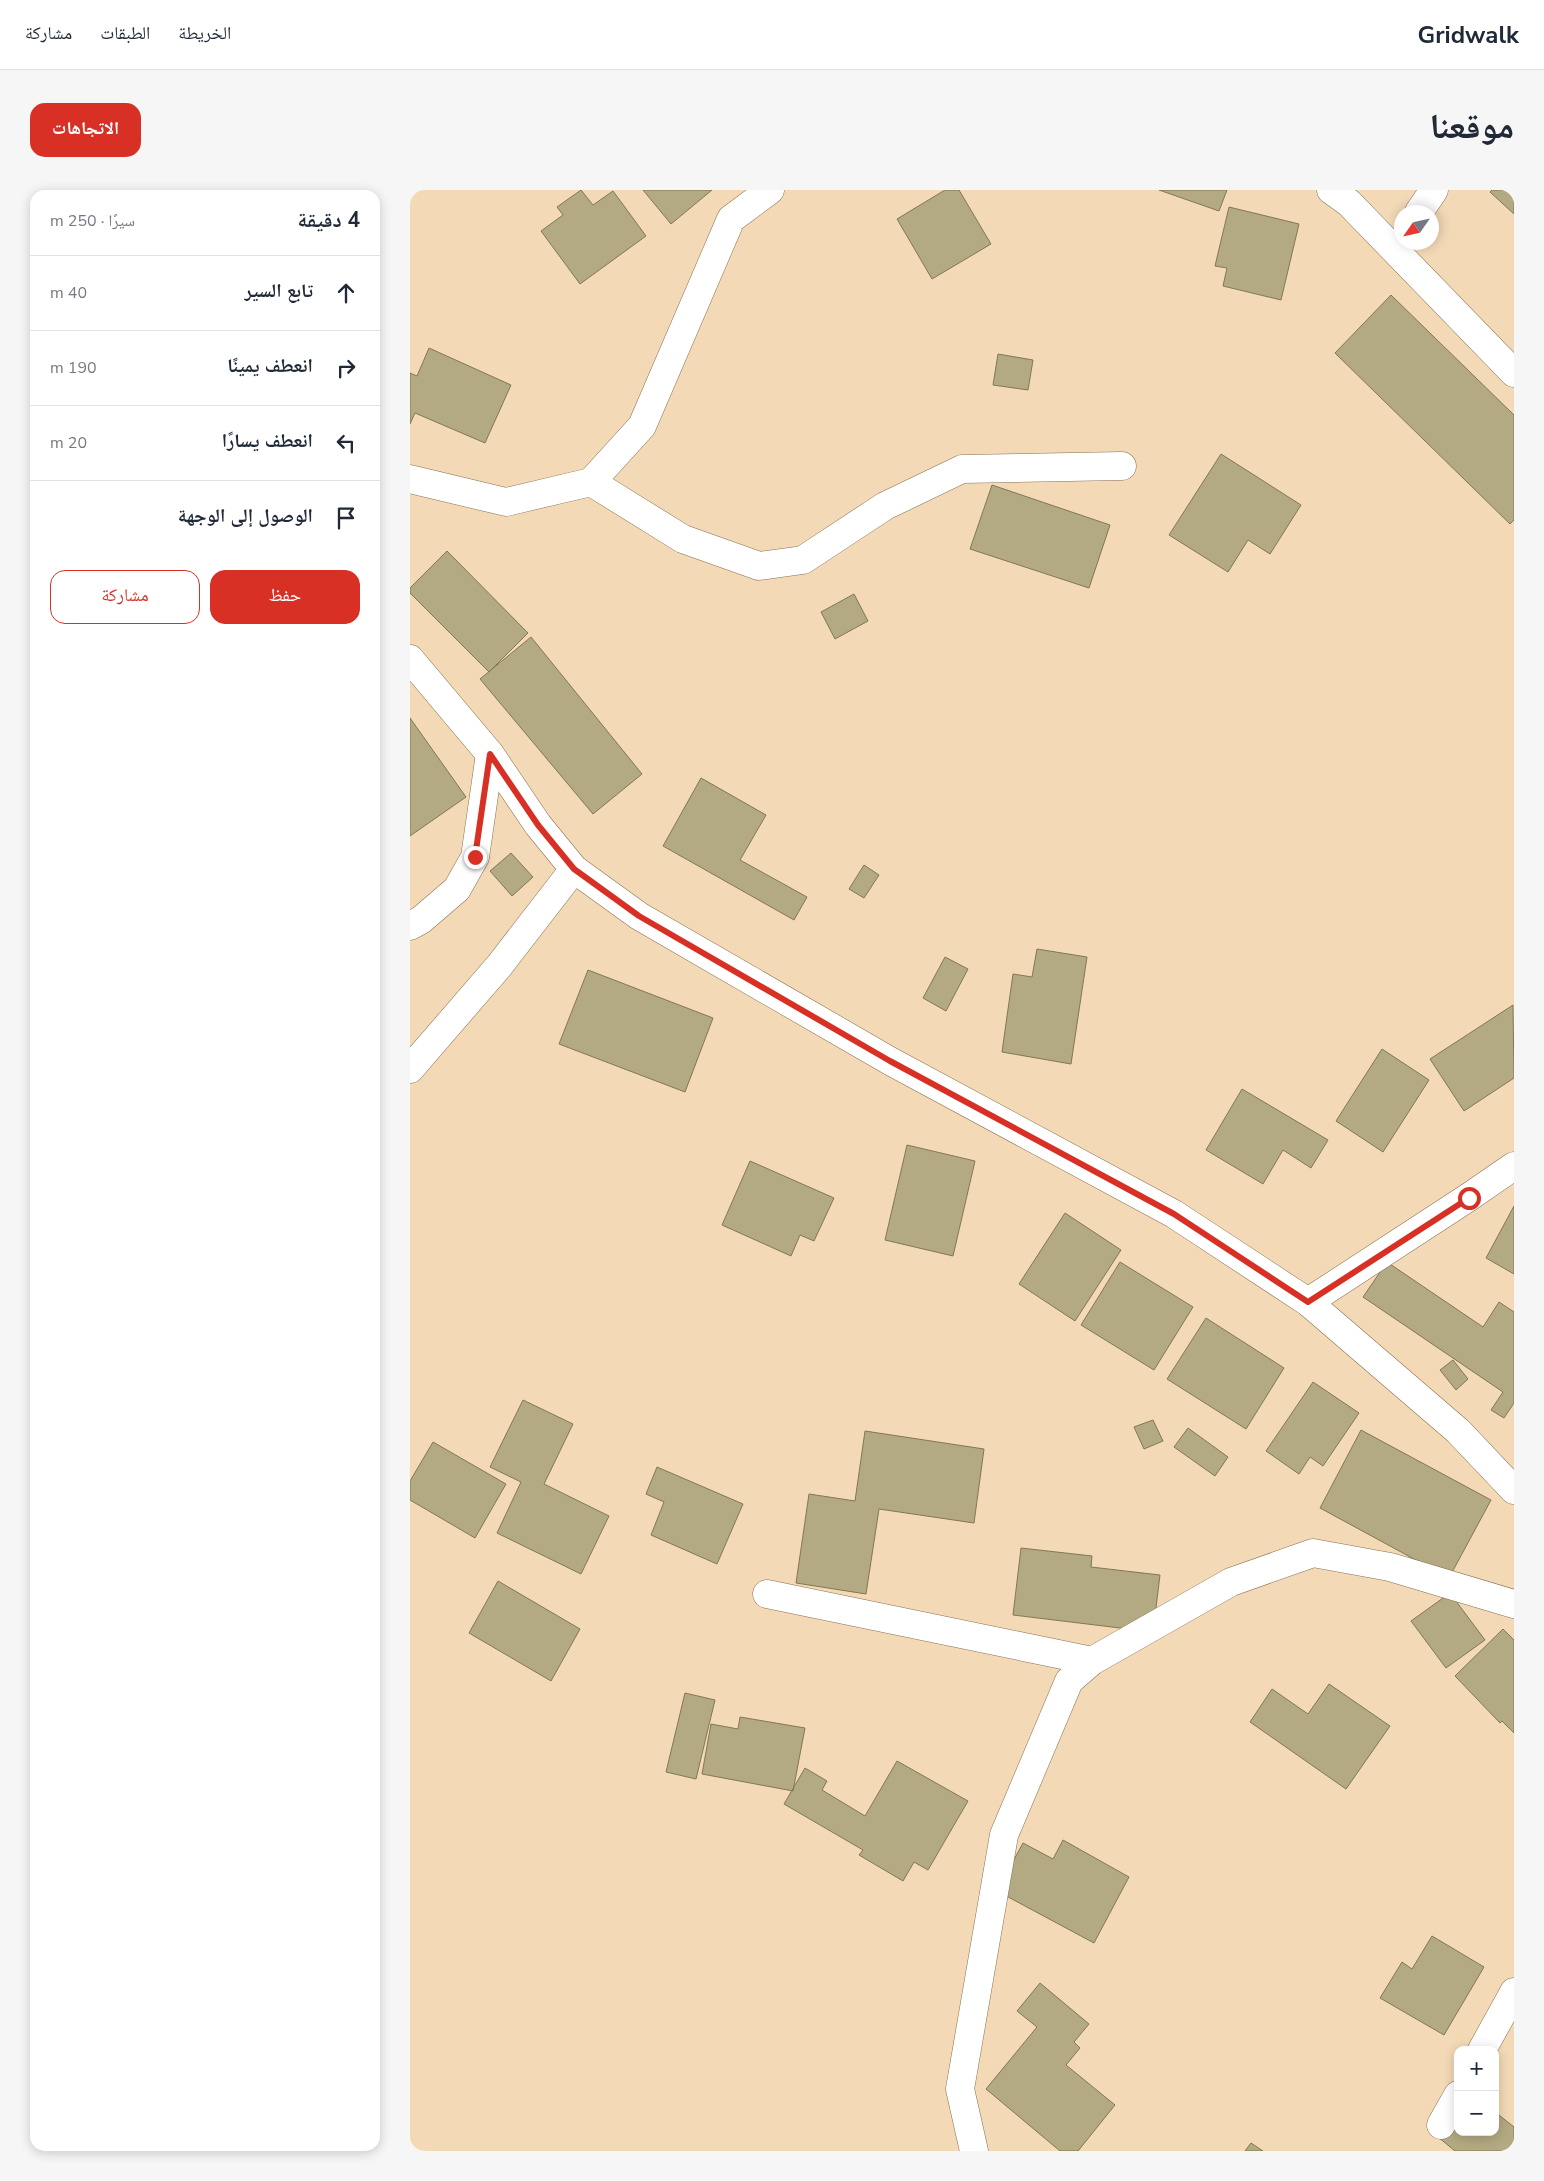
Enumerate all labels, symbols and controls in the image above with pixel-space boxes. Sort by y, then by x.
text: Gridwalk [1418,19,1519,51]
text: مشاركة [25,21,72,45]
text: الطبقات [100,21,150,45]
text: الخريطة [178,21,231,45]
button: الاتجاهات [30,103,141,157]
text: موقعنا [1429,103,1514,150]
north arrow [1394,205,1439,250]
text: 4 دقيقة [298,206,360,234]
text: سيرًا · 250 m [50,210,135,232]
text: تابع السير [244,278,313,304]
icon: ahead [332,279,360,307]
text: 40 m [50,282,87,304]
text: انعطف يمينًا [227,353,313,379]
icon: right [332,354,360,382]
text: 190 m [50,357,97,379]
text: انعطف يسارًا [222,428,313,454]
icon: left [332,429,360,457]
text: 20 m [50,432,87,454]
text: الوصول إلى الوجهة [178,503,313,529]
icon: arrive [332,504,360,532]
button: مشاركة [50,570,200,624]
button: حفظ [210,570,360,624]
route end [464,846,487,869]
route start [1458,1187,1481,1210]
map controls [1454,2046,1499,2136]
button: + [1454,2046,1499,2091]
button: − [1454,2091,1499,2136]

